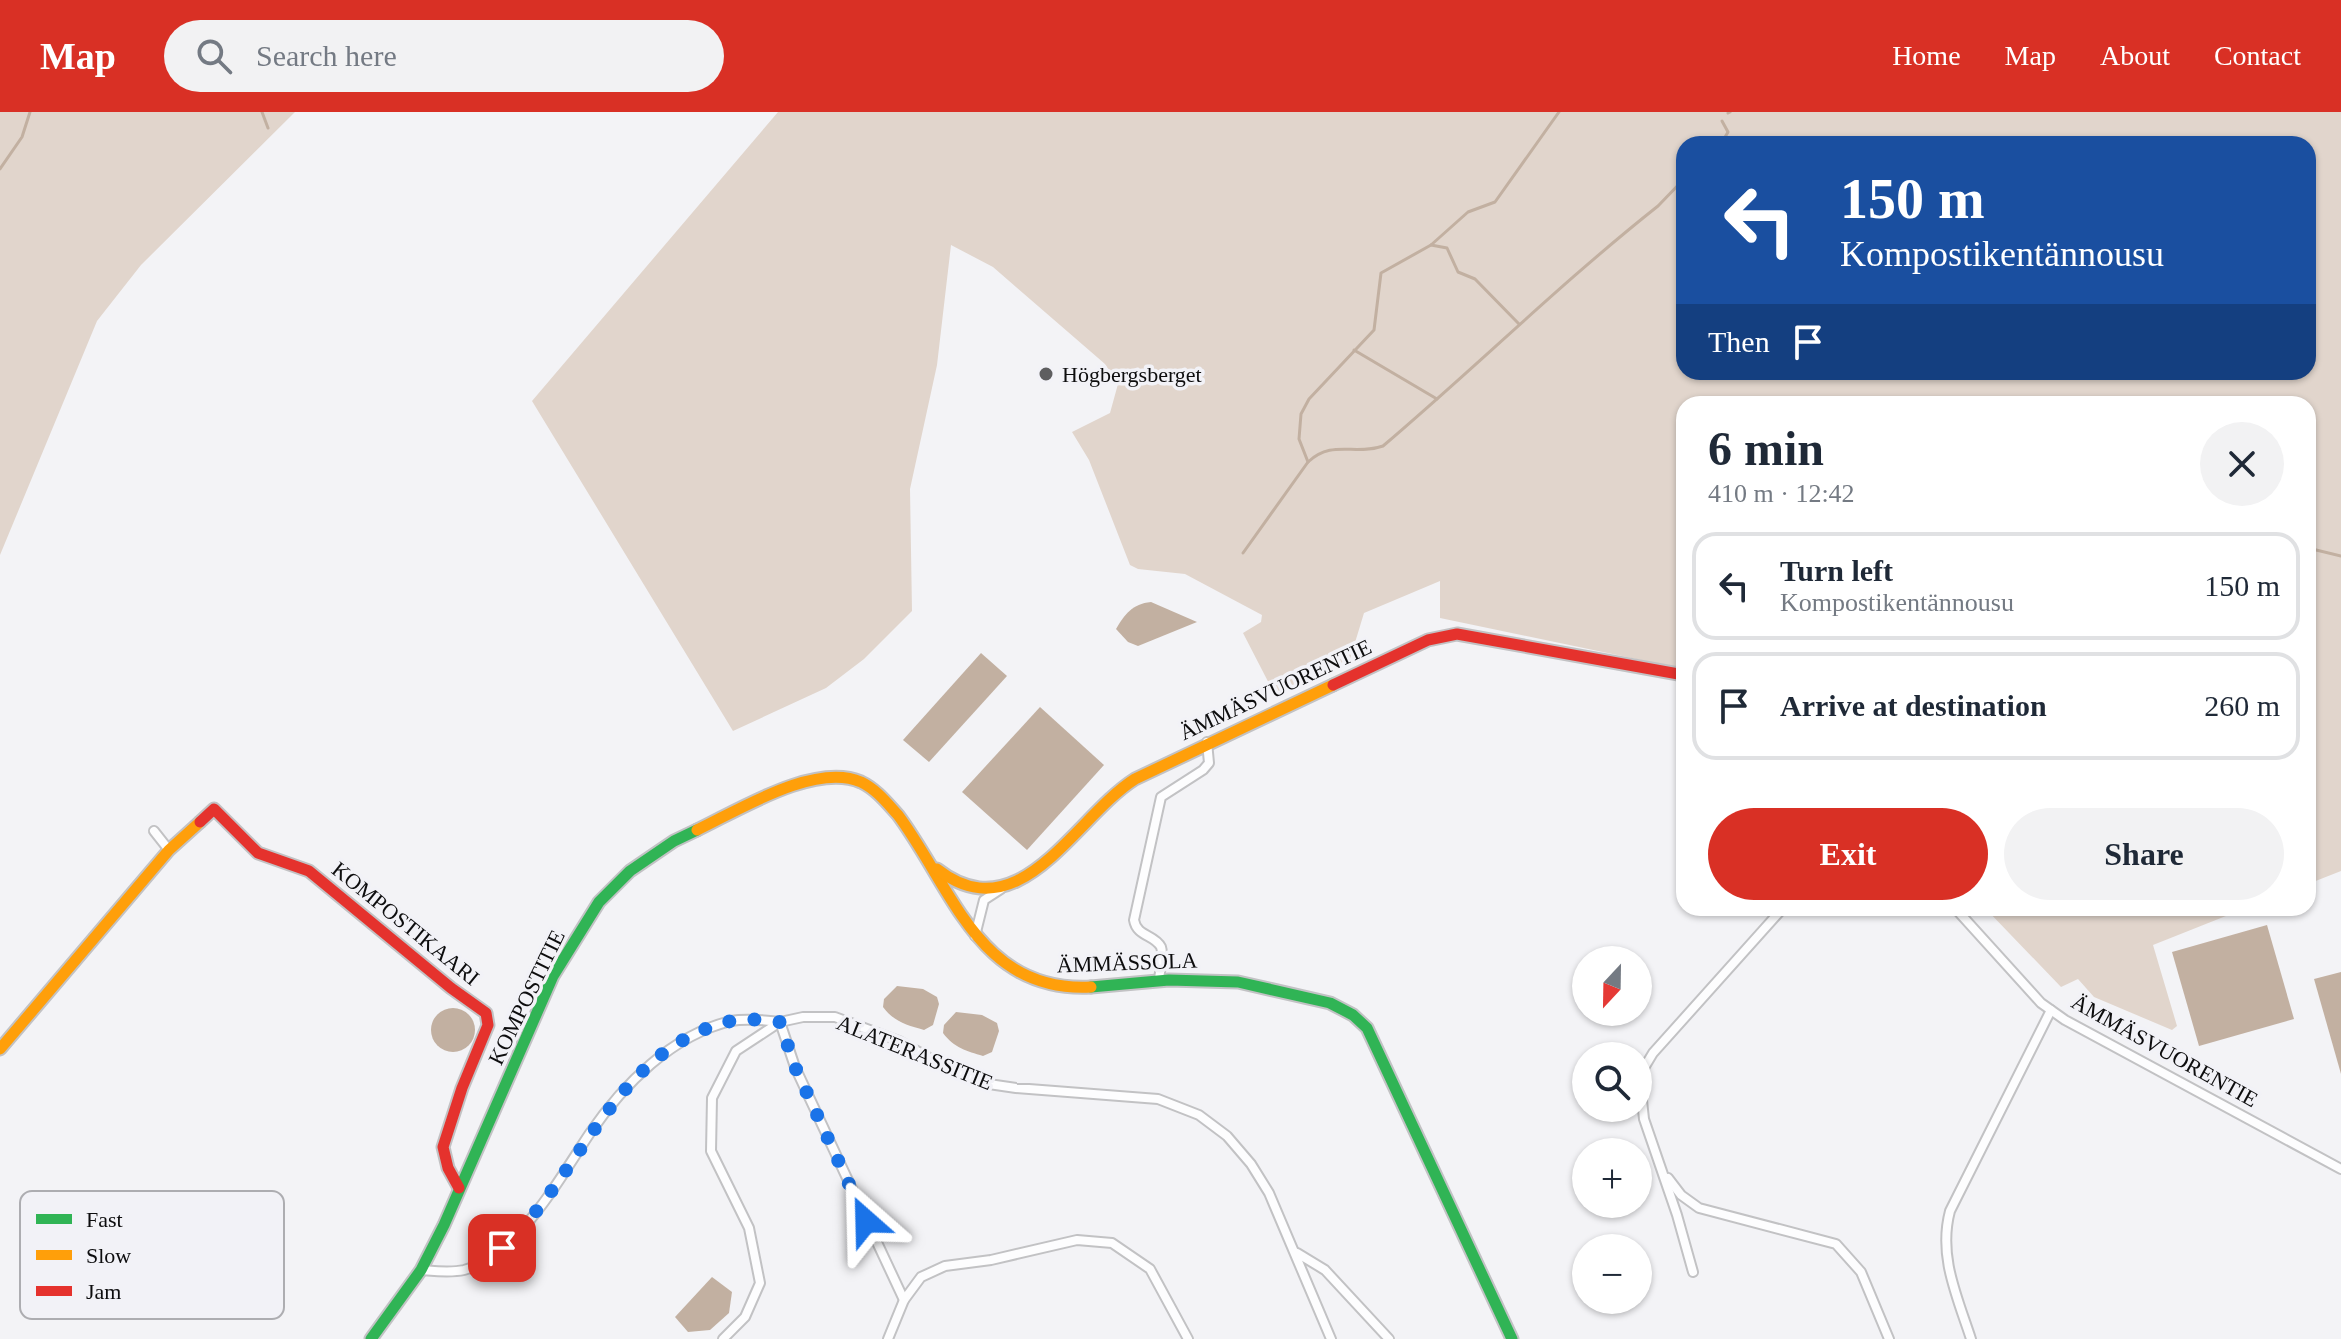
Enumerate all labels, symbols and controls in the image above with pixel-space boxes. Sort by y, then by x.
search box [164,20,724,92]
icon: search [192,34,236,78]
text: Map [40,35,116,77]
text: Search here [256,39,397,72]
text: Home [1892,40,1961,71]
text: Map [2005,40,2056,71]
text: About [2100,40,2170,71]
text: Contact [2214,40,2301,71]
icon: left [1708,168,1812,272]
text: 150 m [1840,168,1985,230]
text: Kompostikentännousu [1840,234,2164,274]
icon: arrive [1786,320,1830,364]
text: Then [1708,325,1770,358]
place label: Högbergsberget [1062,362,1202,387]
marker: Högbergsberget [1037,365,1055,383]
text: 6 min [1708,422,1824,475]
button: close [2200,422,2284,506]
text: 410 m · 12:42 [1708,479,1855,508]
text: Turn left [1780,554,1893,587]
icon: left [1712,564,1756,608]
text: 150 m [2204,569,2280,602]
text: Kompostikentännousu [1780,588,2014,617]
street label: ÄMMÄSVUORENTIE [1175,634,1375,745]
icon: arrive [1712,684,1756,728]
text: Arrive at destination [1780,689,2047,722]
text: 260 m [2204,689,2280,722]
button: Exit [1708,808,1988,900]
button: Share [2004,808,2284,900]
street label: KOMPOSTIKAARI [327,856,484,990]
street label: KOMPOSTITIE [483,926,570,1069]
north arrow [1572,946,1652,1026]
map controls [1572,946,1652,1314]
street label: ÄMMÄSSOLA [1056,948,1198,977]
street label: ÄMMÄSVUORENTIE [2067,989,2262,1112]
street label: ALATERASSITIE [833,1010,997,1095]
button: search [1572,1042,1652,1122]
button: + [1572,1138,1652,1218]
position arrow [824,1179,908,1263]
legend [20,1191,284,1319]
text: Fast [86,1207,123,1232]
pin [468,1214,536,1282]
icon: arrive [480,1226,524,1270]
button: − [1572,1234,1652,1314]
text: Slow [86,1243,131,1268]
text: Jam [86,1279,121,1304]

